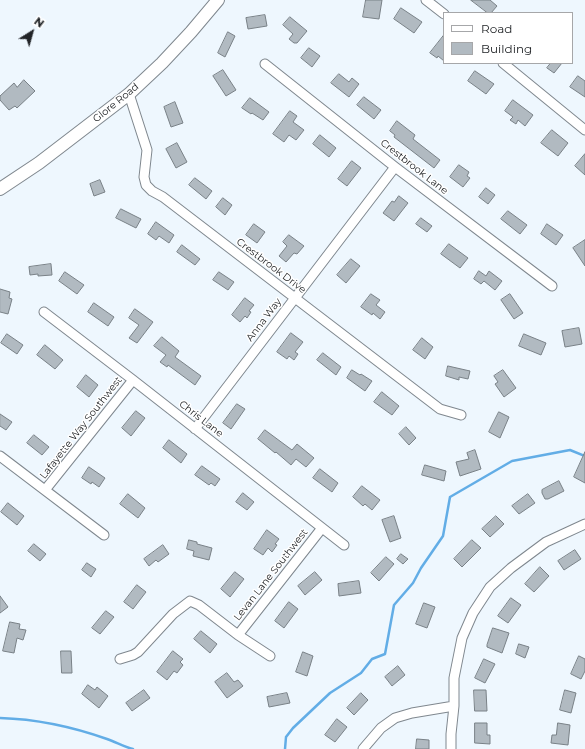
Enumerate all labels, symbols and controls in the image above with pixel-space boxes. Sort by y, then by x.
north arrow [12,12,52,52]
legend [443,12,573,64]
text: N [31,14,47,31]
text: Road [481,21,512,36]
text: Building [481,41,532,56]
street label: Glore Road [91,81,141,125]
street label: Crestbrook Lane [378,137,450,197]
street label: Crestbrook Drive [234,236,308,296]
street label: Anna Way [244,296,284,344]
street label: Lafayette Way Southwest [37,375,125,481]
street label: Chris Lane [177,398,225,440]
street label: Levan Lane Southwest [232,527,310,623]

